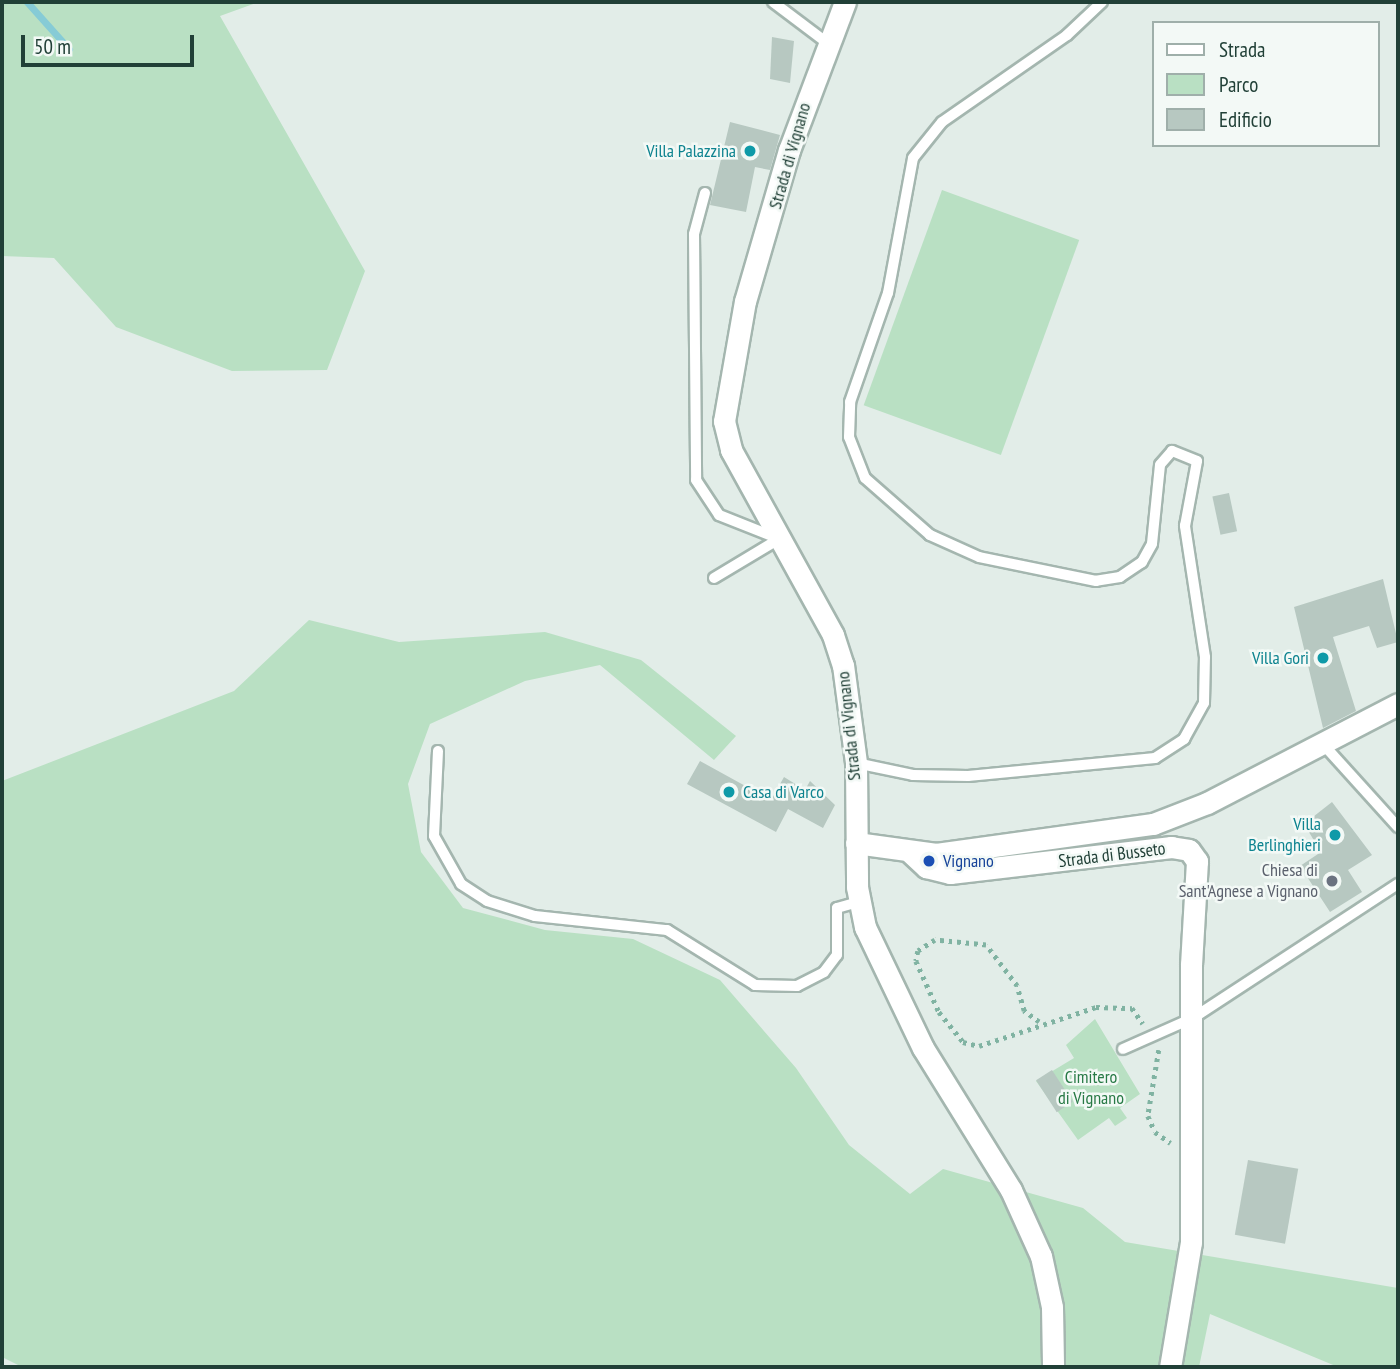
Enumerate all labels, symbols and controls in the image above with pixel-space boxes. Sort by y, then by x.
scale bar [24,21,198,65]
legend [1152,21,1379,147]
text: 50 m [34,33,71,60]
text: Strada [1219,36,1265,63]
text: Parco [1219,71,1258,98]
street label: Strada di Vignano [764,100,816,212]
text: Edificio [1219,106,1272,133]
place label: Villa Palazzina [646,140,736,162]
marker: Villa Palazzina [742,143,758,159]
place label: Villa Gori [1252,647,1309,669]
marker: Villa Gori [1315,650,1331,666]
street label: Strada di Vignano [833,670,865,782]
place label: Casa di Varco [743,781,824,803]
marker: Casa di Varco [721,784,737,800]
place label: Villa Berlinghieri [1248,814,1321,856]
marker: Villa Berlinghieri [1327,827,1343,843]
street label: Strada di Busseto [1057,838,1167,872]
place label: Vignano [943,850,994,872]
marker: Vignano [921,853,937,869]
place label: Chiesa di Sant'Agnese a Vignano [1178,860,1318,903]
marker: Chiesa di Sant'Agnese a Vignano [1324,873,1340,889]
park label: Cimitero di Vignano [1058,1067,1124,1110]

